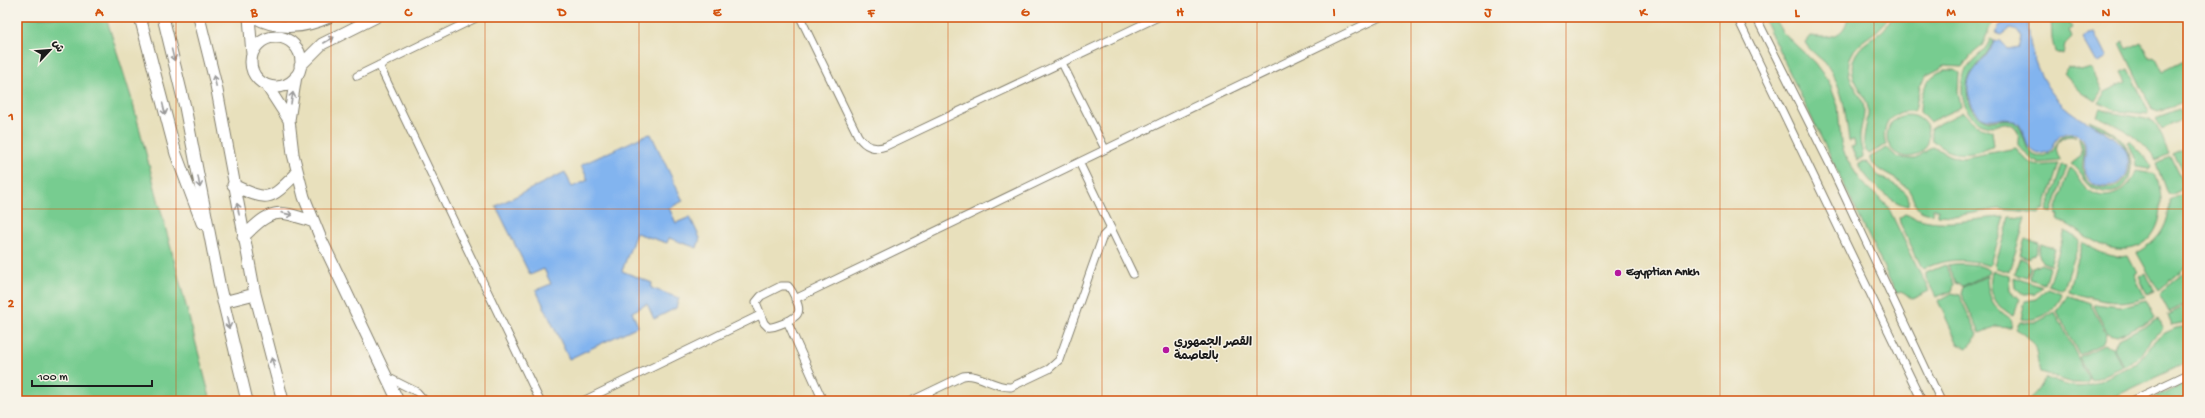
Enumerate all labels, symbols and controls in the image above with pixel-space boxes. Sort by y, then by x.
text: A [94,6,104,21]
text: B [250,6,259,21]
text: C [403,6,413,21]
text: D [557,6,567,21]
text: E [713,6,722,21]
text: F [867,6,876,21]
text: G [1021,6,1030,21]
text: H [1176,6,1184,21]
text: I [1332,6,1336,21]
text: J [1484,6,1493,21]
text: K [1638,6,1648,21]
text: L [1795,6,1801,21]
text: M [1946,6,1956,21]
text: N [2102,6,2111,21]
north arrow [30,30,70,70]
one-way arrow [323,36,335,44]
text: ش [49,38,65,55]
one-way arrow [170,48,177,61]
one-way arrow [210,75,218,88]
one-way arrow [289,92,297,105]
one-way arrow [161,102,169,115]
text: 1 [7,110,14,125]
one-way arrow [195,175,203,188]
one-way arrow [233,203,241,216]
one-way arrow [280,211,293,219]
place label: Egyptian Ankh [1625,266,1700,280]
marker: Egyptian Ankh [1613,268,1623,278]
text: 2 [8,297,15,312]
one-way arrow [224,316,232,329]
place label: القصر الجمهوري بالعاصمة [1174,336,1252,364]
marker: القصر الجمهوري بالعاصمة [1161,345,1171,355]
one-way arrow [269,357,276,370]
scale bar [32,362,152,388]
text: 100 m [37,371,68,385]

